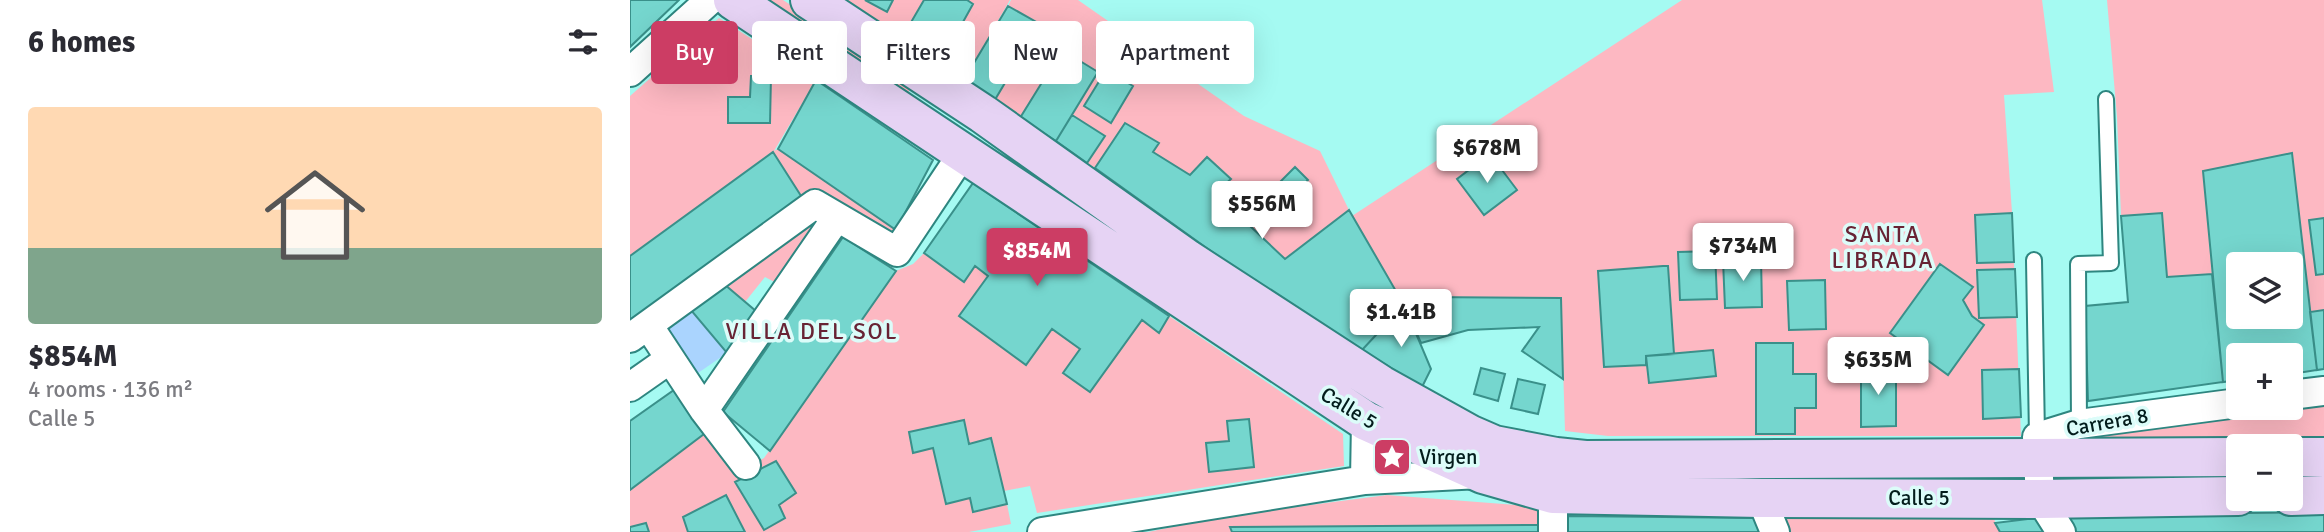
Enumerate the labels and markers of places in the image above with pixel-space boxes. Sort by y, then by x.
pin: $678M [1438,125,1536,185]
pin: $556M [1213,182,1311,241]
pin: $734M [1694,224,1792,283]
pin: $854M [988,229,1086,288]
pin: $1.41B [1344,290,1458,349]
pin: $635M [1829,338,1927,397]
place icon: Virgen [1371,436,1413,478]
place label: Virgen [1419,444,1477,470]

